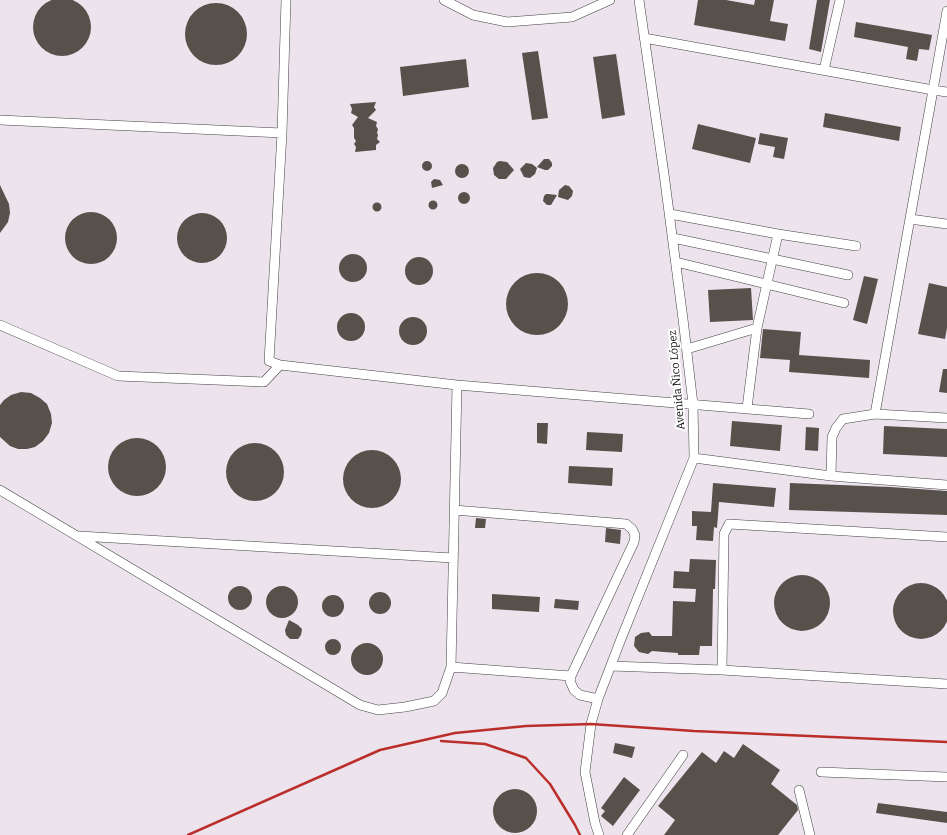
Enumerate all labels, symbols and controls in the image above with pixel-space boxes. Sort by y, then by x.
street label: Avenida Ñico López [666,330,688,430]

